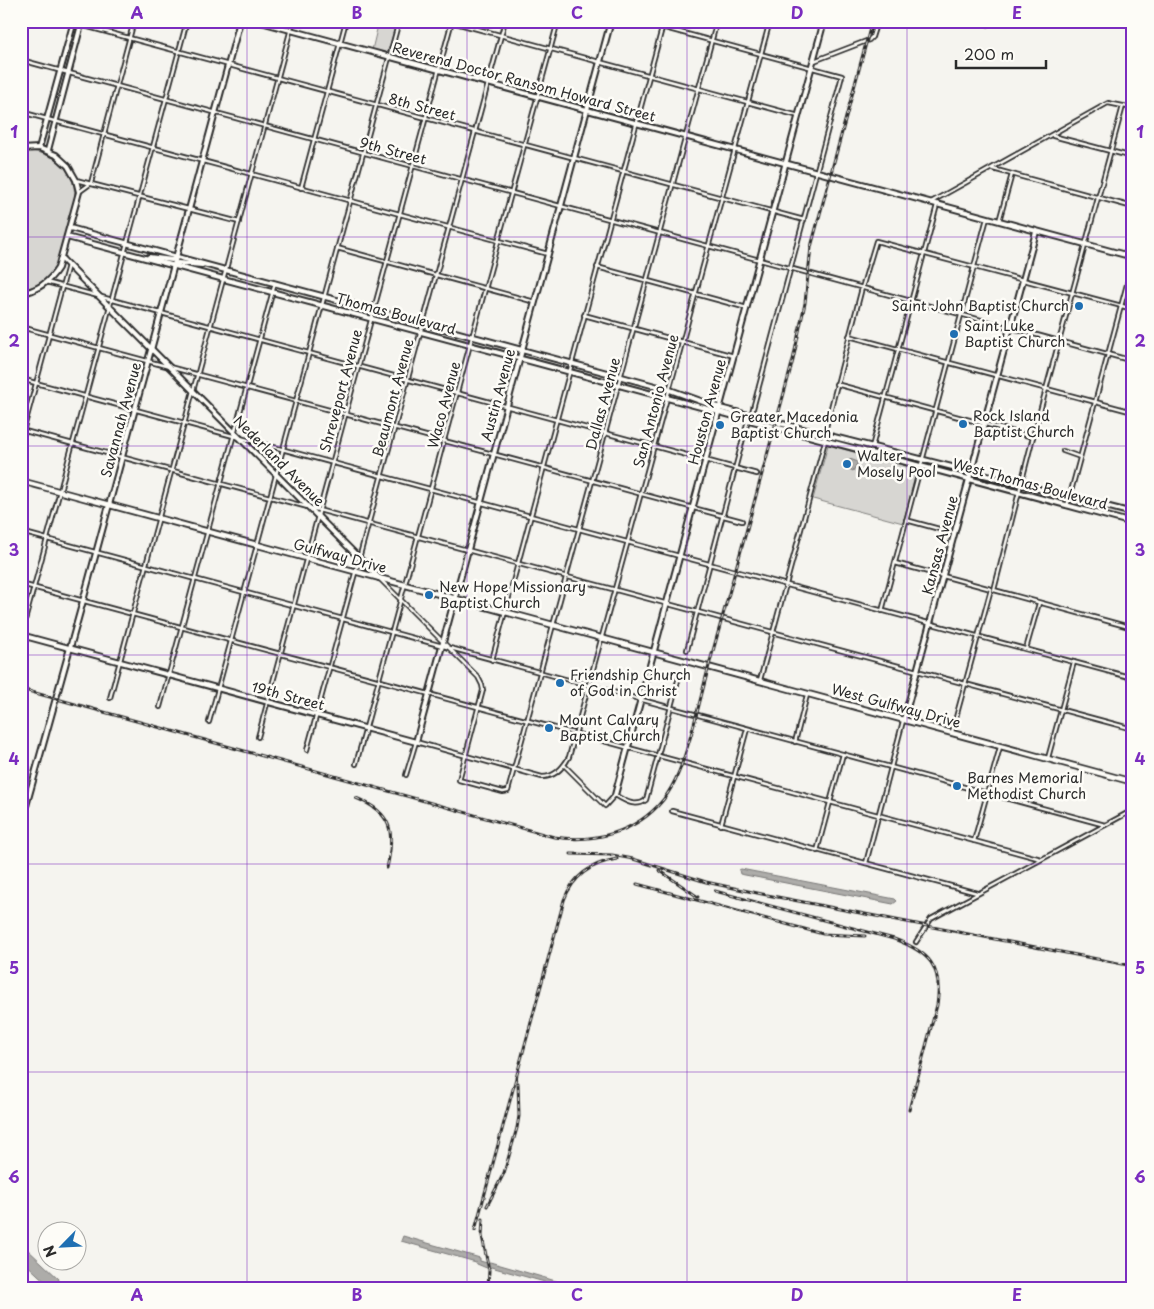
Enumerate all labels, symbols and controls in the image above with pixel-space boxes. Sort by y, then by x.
text: A [131,0,144,24]
text: B [352,0,363,24]
text: C [571,0,583,24]
text: D [791,0,803,24]
text: E [1012,0,1022,24]
street label: Reverend Doctor Ransom Howard Street [390,36,658,127]
scale bar [956,38,1046,70]
text: 200 m [964,42,1014,65]
street label: 8th Street [386,87,458,126]
text: 1 [10,119,18,143]
text: 1 [1136,119,1144,143]
street label: 9th Street [357,132,429,170]
street label: Thomas Boulevard [334,287,459,340]
place label: Saint John Baptist Church [891,295,1069,316]
marker: Saint John Baptist Church [1073,300,1085,312]
place label: Saint Luke Baptist Church [964,315,1065,352]
street label: Shreveport Avenue [314,327,367,455]
text: 2 [8,328,20,352]
marker: Saint Luke Baptist Church [948,328,960,340]
text: 2 [1134,328,1146,352]
street label: San Antonio Avenue [628,331,684,470]
street label: Beaumont Avenue [367,336,419,460]
street label: Austin Avenue [475,346,520,444]
street label: Dallas Avenue [580,355,625,453]
street label: Houston Avenue [682,356,731,467]
street label: Savannah Avenue [95,359,146,480]
street label: Waco Avenue [422,359,465,451]
place label: Rock Island Baptist Church [973,405,1074,442]
place label: Greater Macedonia Baptist Church [730,406,859,443]
street label: Nederland Avenue [229,410,330,511]
marker: Rock Island Baptist Church [957,418,969,430]
marker: Greater Macedonia Baptist Church [714,419,726,431]
place label: Walter Mosely Pool [857,445,936,482]
street label: West Thomas Boulevard [950,453,1111,514]
marker: Walter Mosely Pool [841,458,853,470]
street label: Kansas Avenue [916,493,963,597]
street label: Gulfway Drive [291,533,389,578]
text: 3 [9,537,19,561]
text: 3 [1135,537,1145,561]
place label: New Hope Missionary Baptist Church [439,576,586,613]
marker: New Hope Missionary Baptist Church [423,589,435,601]
place label: Friendship Church of God in Christ [570,664,691,701]
street label: 19th Street [249,676,327,715]
marker: Friendship Church of God in Christ [554,677,566,689]
street label: West Gulfway Drive [829,678,963,733]
place label: Mount Calvary Baptist Church [559,709,660,746]
marker: Mount Calvary Baptist Church [543,722,555,734]
text: 4 [9,746,20,770]
text: 4 [1135,746,1146,770]
place label: Barnes Memorial Methodist Church [967,767,1086,804]
marker: Barnes Memorial Methodist Church [951,780,963,792]
text: 5 [9,955,19,979]
text: 5 [1135,955,1145,979]
text: 6 [8,1164,20,1188]
text: 6 [1134,1164,1146,1188]
north arrow [38,1222,88,1272]
text: N [38,1242,62,1261]
text: A [131,1282,144,1306]
text: B [352,1282,363,1306]
text: C [571,1282,583,1306]
text: D [791,1282,803,1306]
text: E [1012,1282,1022,1306]

